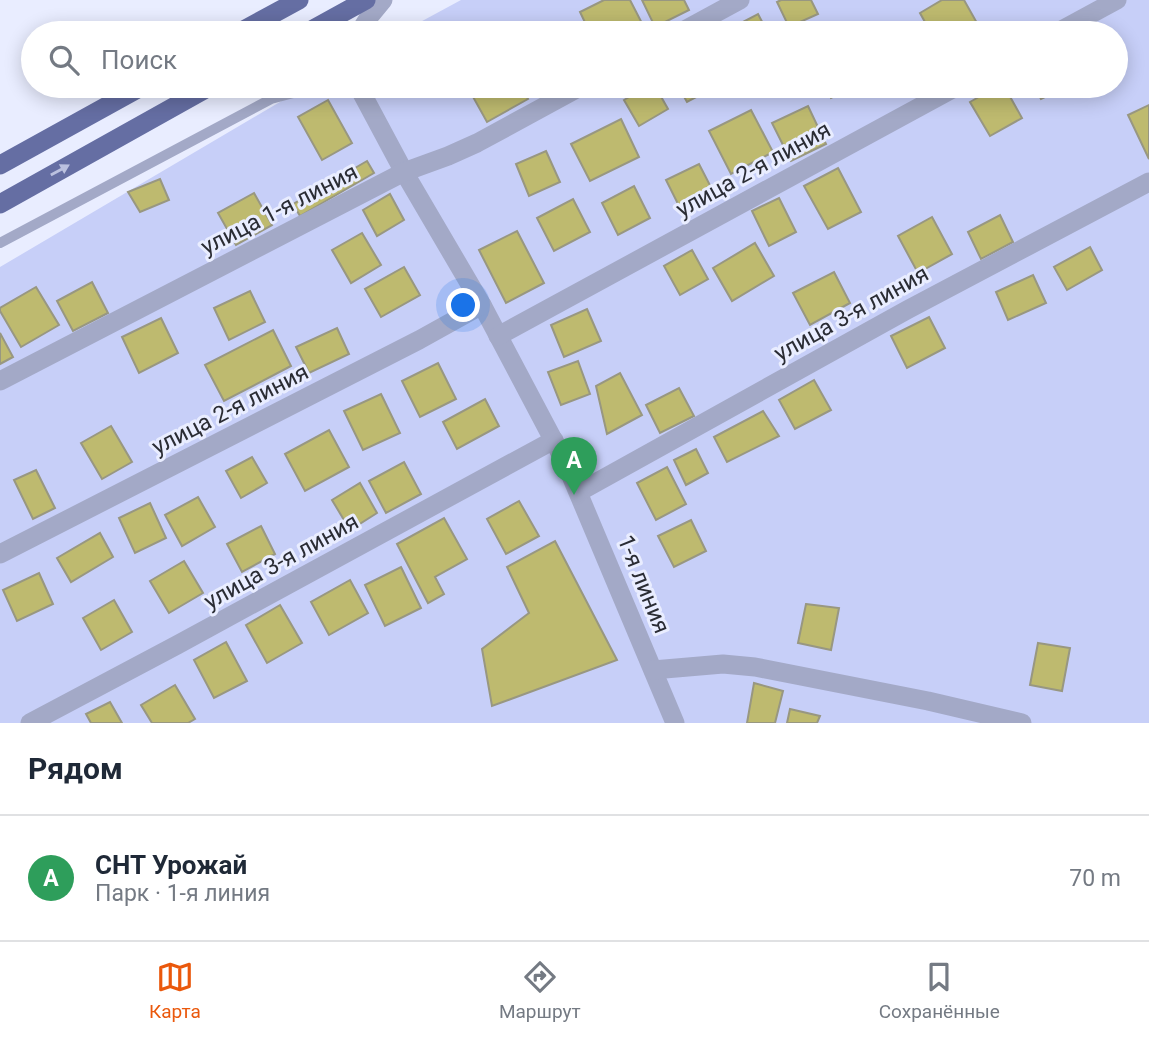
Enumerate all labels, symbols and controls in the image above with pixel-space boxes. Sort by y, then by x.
search box [21,21,1128,98]
icon: search [45,41,83,79]
text: Поиск [101,45,177,75]
street label: улица 2-я линия [671,116,835,223]
street label: улица 1-я линия [196,158,362,261]
one-way arrow [50,164,69,176]
street label: улица 3-я линия [769,260,933,367]
your location [446,288,480,322]
street label: улица 2-я линия [147,358,313,461]
pin: A [551,437,597,495]
street label: улица 3-я линия [199,508,363,615]
street label: 1-я линия [612,531,675,637]
text: Рядом [28,751,123,786]
text: СНТ Урожай [95,850,247,880]
text: A [43,865,59,892]
text: 70 m [1069,865,1121,892]
text: Парк · 1-я линия [95,880,270,907]
tab: Карта [149,958,201,1023]
tab: Маршрут [499,958,581,1023]
tab: Сохранённые [879,958,1000,1023]

